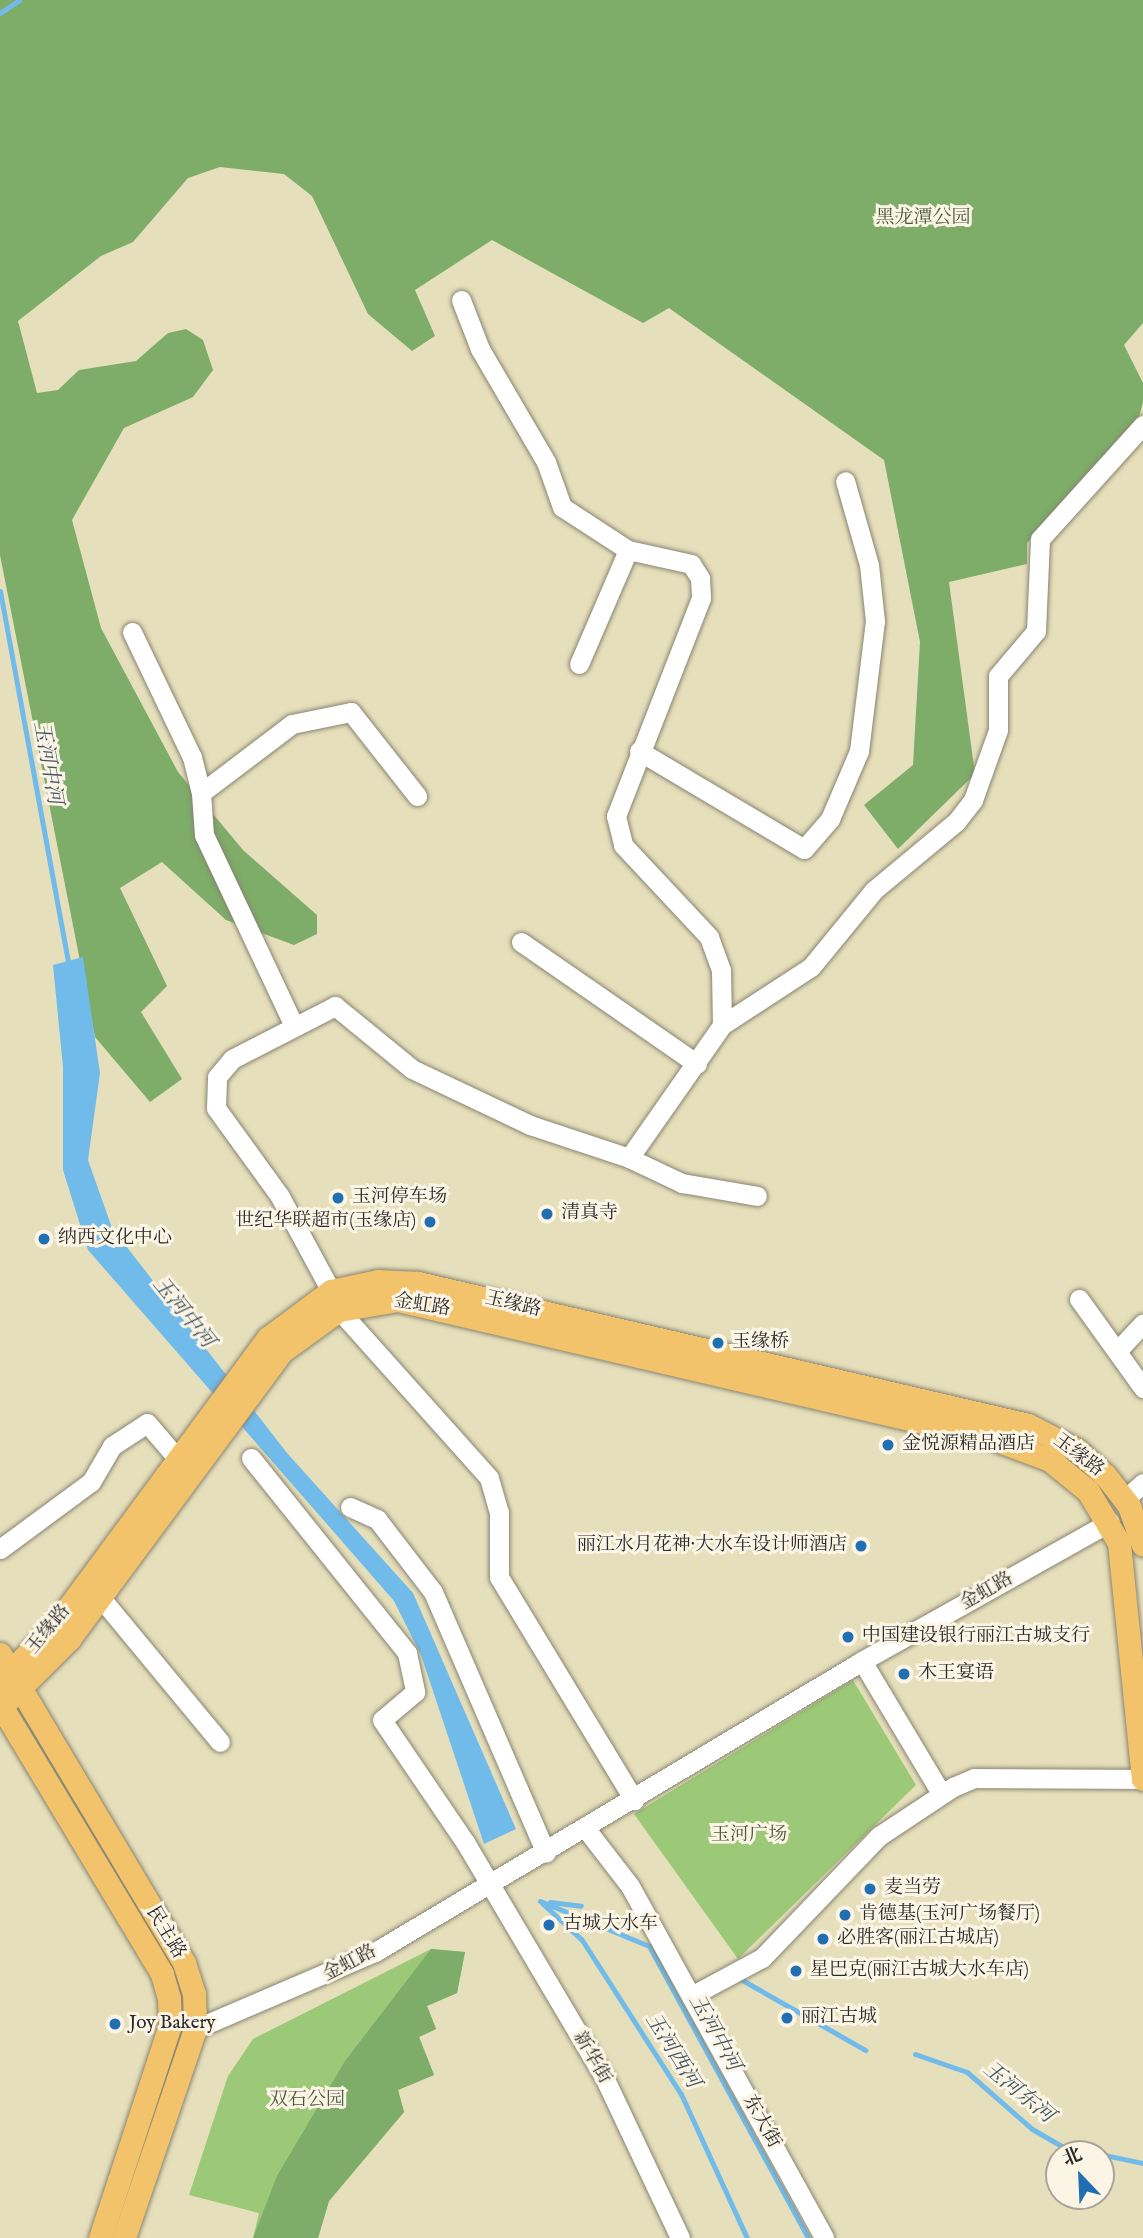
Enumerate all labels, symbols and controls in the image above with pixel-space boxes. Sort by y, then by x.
park label: 黑龙潭公园 [876,208,970,230]
water label: 玉河中河 [27,719,67,807]
place label: 玉河停车场 [352,1187,447,1209]
marker: 玉河停车场 [330,1190,346,1206]
place label: 清真寺 [561,1203,618,1225]
marker: 清真寺 [539,1206,555,1222]
place label: 世纪华联超市(玉缘店) [235,1211,416,1233]
marker: 世纪华联超市(玉缘店) [422,1214,438,1230]
place label: 纳西文化中心 [58,1228,172,1250]
marker: 纳西文化中心 [36,1231,52,1247]
water label: 玉河中河 [147,1272,219,1354]
street label: 玉缘路 [483,1287,543,1323]
street label: 金虹路 [392,1290,452,1322]
place label: 玉缘桥 [732,1332,789,1354]
marker: 玉缘桥 [710,1335,726,1351]
street label: 玉缘路 [1048,1430,1108,1482]
place label: 金悦源精品酒店 [902,1434,1035,1456]
marker: 金悦源精品酒店 [880,1437,896,1453]
place label: 丽江水月花神·大水车设计师酒店 [577,1535,847,1557]
marker: 丽江水月花神·大水车设计师酒店 [853,1538,869,1554]
street label: 金虹路 [957,1568,1017,1616]
street label: 玉缘路 [22,1601,76,1659]
place label: 中国建设银行丽江古城支行 [862,1626,1090,1648]
marker: 中国建设银行丽江古城支行 [840,1629,856,1645]
place label: 木王宴语 [918,1663,994,1685]
marker: 木王宴语 [896,1666,912,1682]
park label: 玉河广场 [711,1825,787,1847]
place label: 麦当劳 [884,1878,941,1900]
marker: 麦当劳 [862,1881,878,1897]
street label: 民主路 [141,1903,189,1963]
place label: 肯德基(玉河广场餐厅) [859,1904,1040,1926]
marker: 肯德基(玉河广场餐厅) [837,1907,853,1923]
place label: 古城大水车 [563,1914,658,1936]
marker: 古城大水车 [541,1917,557,1933]
place label: 必胜客(丽江古城店) [837,1928,999,1950]
marker: 必胜客(丽江古城店) [815,1931,831,1947]
street label: 金虹路 [319,1941,381,1987]
place label: 星巴克(丽江古城大水车店) [810,1960,1029,1982]
marker: 星巴克(丽江古城大水车店) [788,1963,804,1979]
water label: 玉河中河 [683,1990,745,2076]
place label: 丽江古城 [801,2007,877,2029]
water label: 玉河西河 [639,2009,705,2093]
marker: 丽江古城 [779,2010,795,2026]
place label: Joy Bakery [129,2013,216,2035]
marker: Joy Bakery [107,2016,123,2032]
street label: 新华街 [567,2028,615,2088]
water label: 玉河东河 [977,2057,1059,2129]
park label: 双石公园 [269,2090,345,2112]
street label: 东大街 [737,2092,785,2152]
north arrow [1045,2140,1115,2210]
text: 北 [1059,2143,1086,2172]

